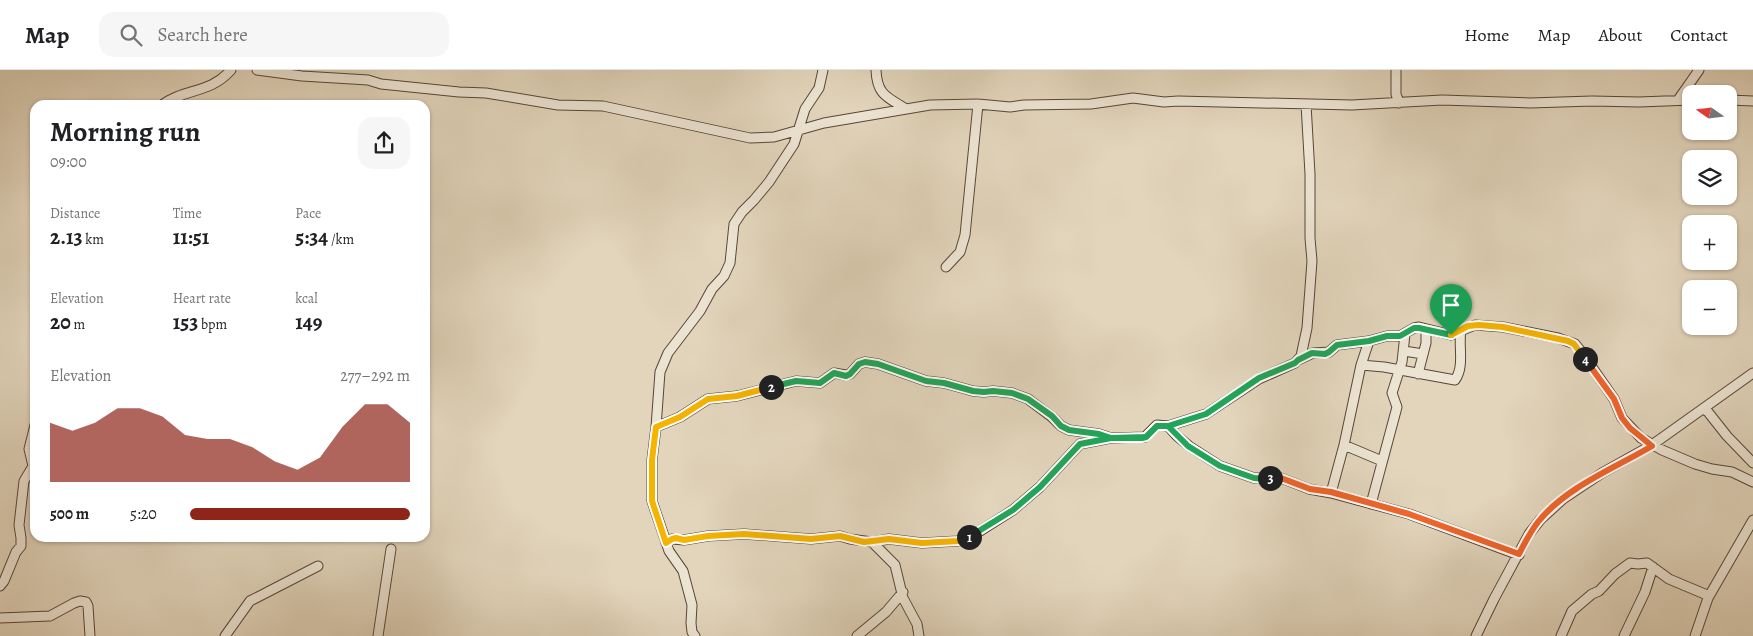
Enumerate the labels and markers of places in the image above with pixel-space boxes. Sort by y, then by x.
pin [1430,284,1472,335]
pin: 4 [1572,346,1598,372]
pin: 2 [758,374,784,400]
pin: 3 [1258,466,1282,490]
pin: 1 [956,524,982,550]

